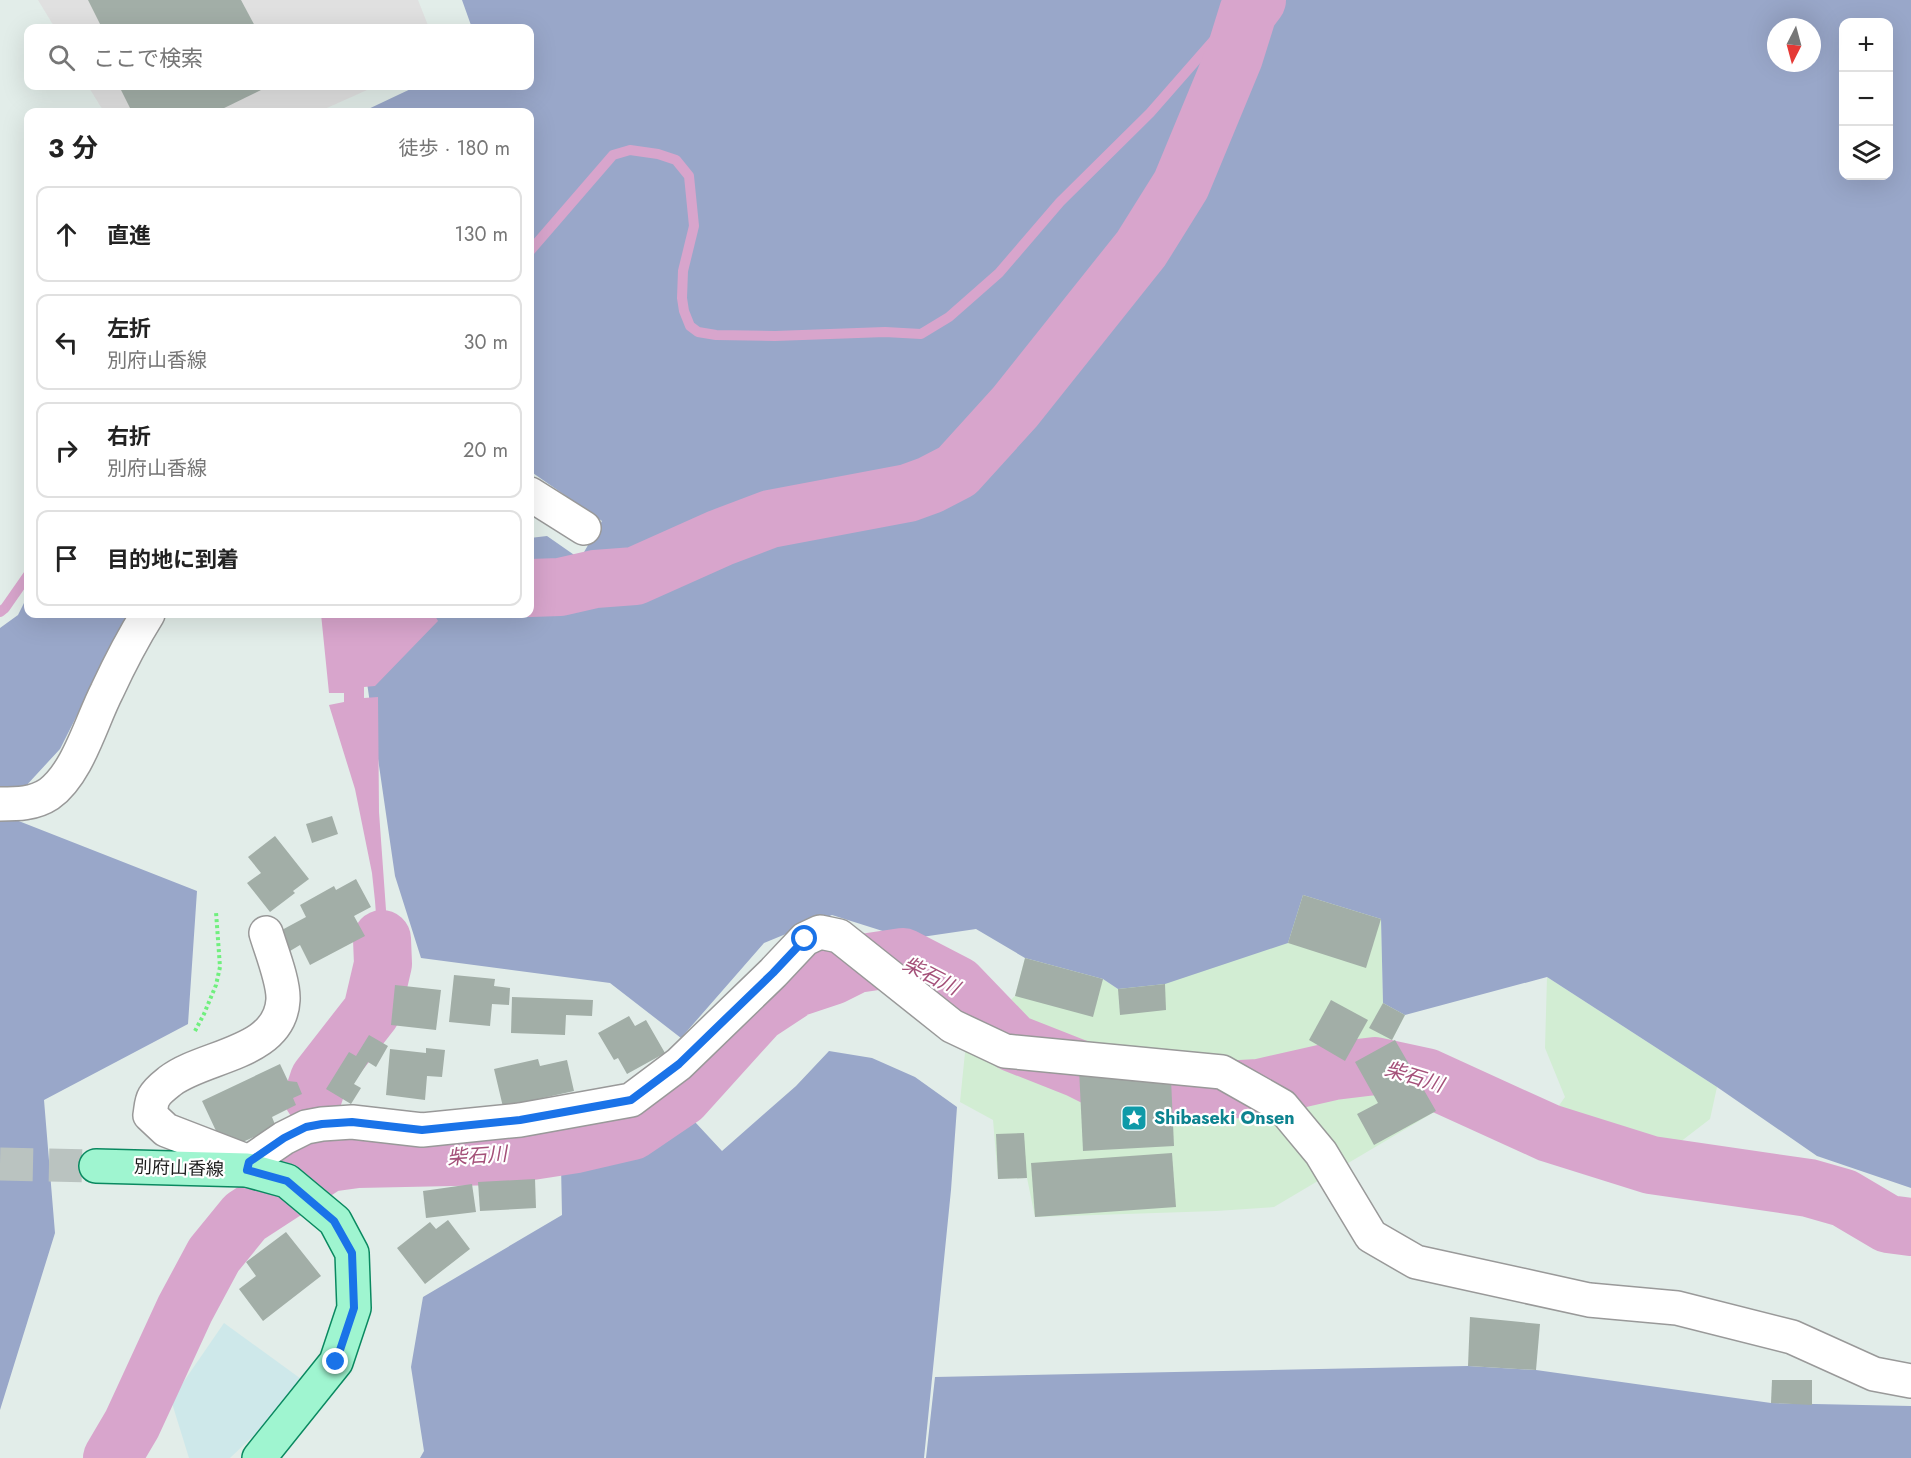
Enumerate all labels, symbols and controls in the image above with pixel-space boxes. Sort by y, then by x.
north arrow [1767,18,1821,72]
map controls [1839,18,1893,180]
button: + [1839,18,1893,72]
search box [24,24,534,90]
icon: search [45,41,78,74]
text: ここで検索 [93,42,203,74]
button: − [1839,72,1893,126]
button: layers [1839,126,1893,180]
text: 3 分 [48,129,98,167]
text: 徒歩 · 180 m [398,134,510,163]
icon: ahead [50,218,83,251]
text: 直進 [107,219,151,251]
text: 130 m [454,220,508,249]
text: 左折 [107,312,151,344]
icon: left [50,326,83,359]
text: 30 m [463,328,508,357]
text: 別府山香線 [107,346,207,375]
text: 右折 [107,420,151,452]
icon: right [50,434,83,467]
text: 20 m [463,436,508,465]
text: 別府山香線 [107,454,207,483]
icon: arrive [50,542,83,575]
text: 目的地に到着 [107,543,239,575]
route start [791,925,817,951]
water label: 柴石川 [898,949,966,1003]
water label: 柴石川 [1381,1054,1449,1100]
place icon: Shibaseki Onsen [1119,1103,1149,1133]
place label: Shibaseki Onsen [1154,1105,1295,1131]
water label: 柴石川 [446,1139,510,1173]
street label: 別府山香線 [134,1153,224,1183]
route end [322,1348,348,1374]

